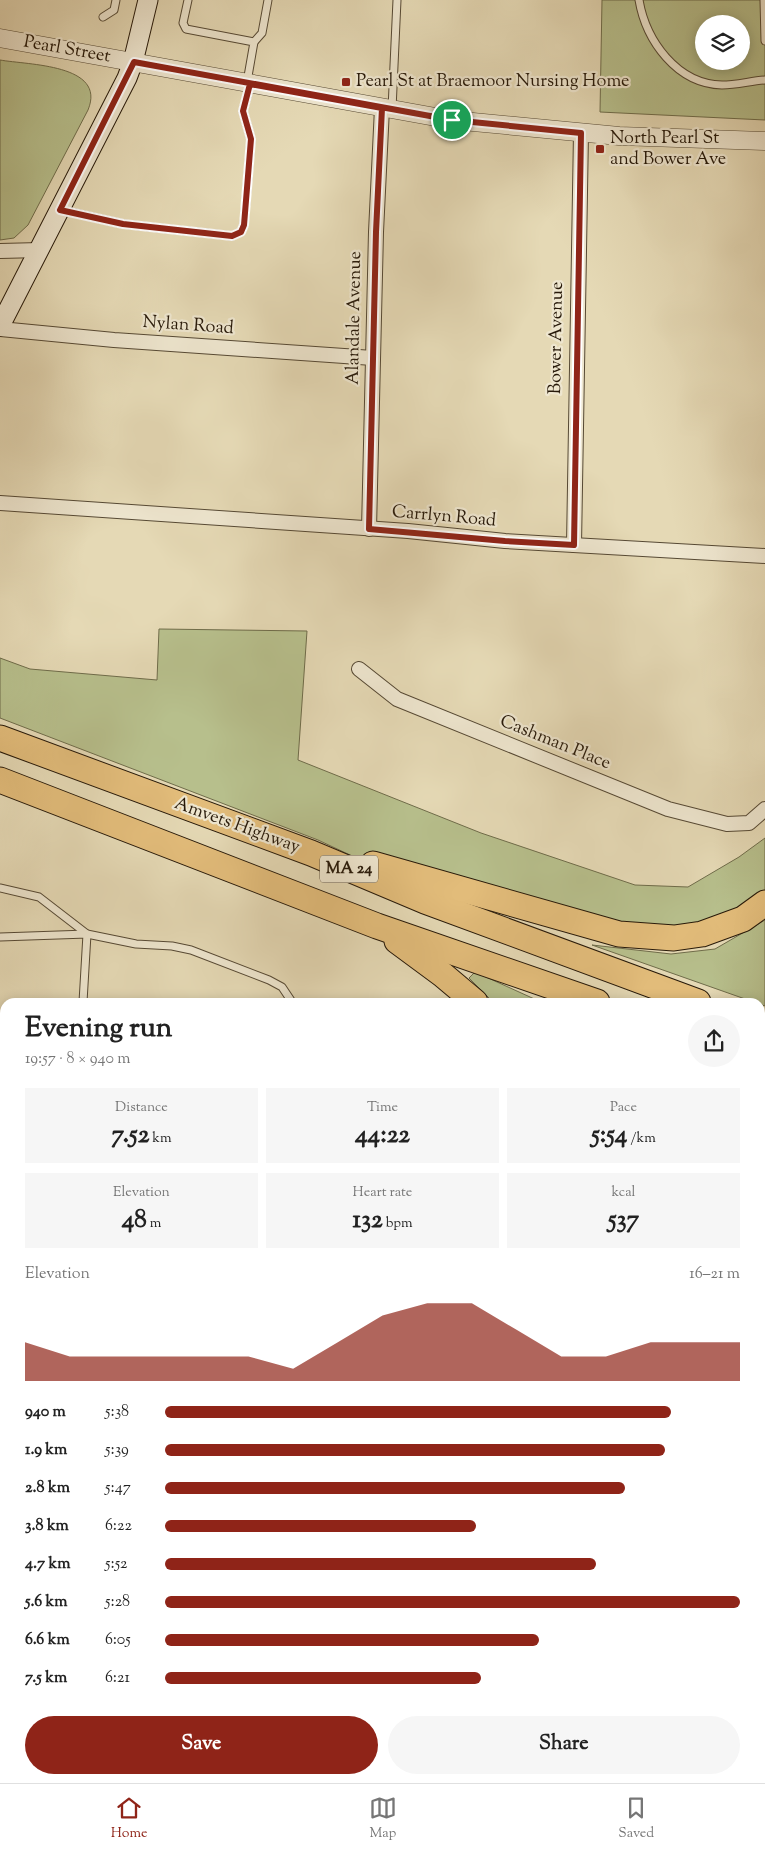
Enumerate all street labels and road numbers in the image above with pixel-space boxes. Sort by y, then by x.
street label: Pearl Street [22,30,112,70]
street label: Alandale Avenue [341,251,369,385]
street label: Bower Avenue [543,281,571,395]
street label: Nylan Road [142,310,234,342]
street label: Carrlyn Road [391,499,497,535]
street label: Cashman Place [496,709,614,777]
street label: Amvets Highway [170,791,304,861]
road number: MA 24 [320,856,378,882]

